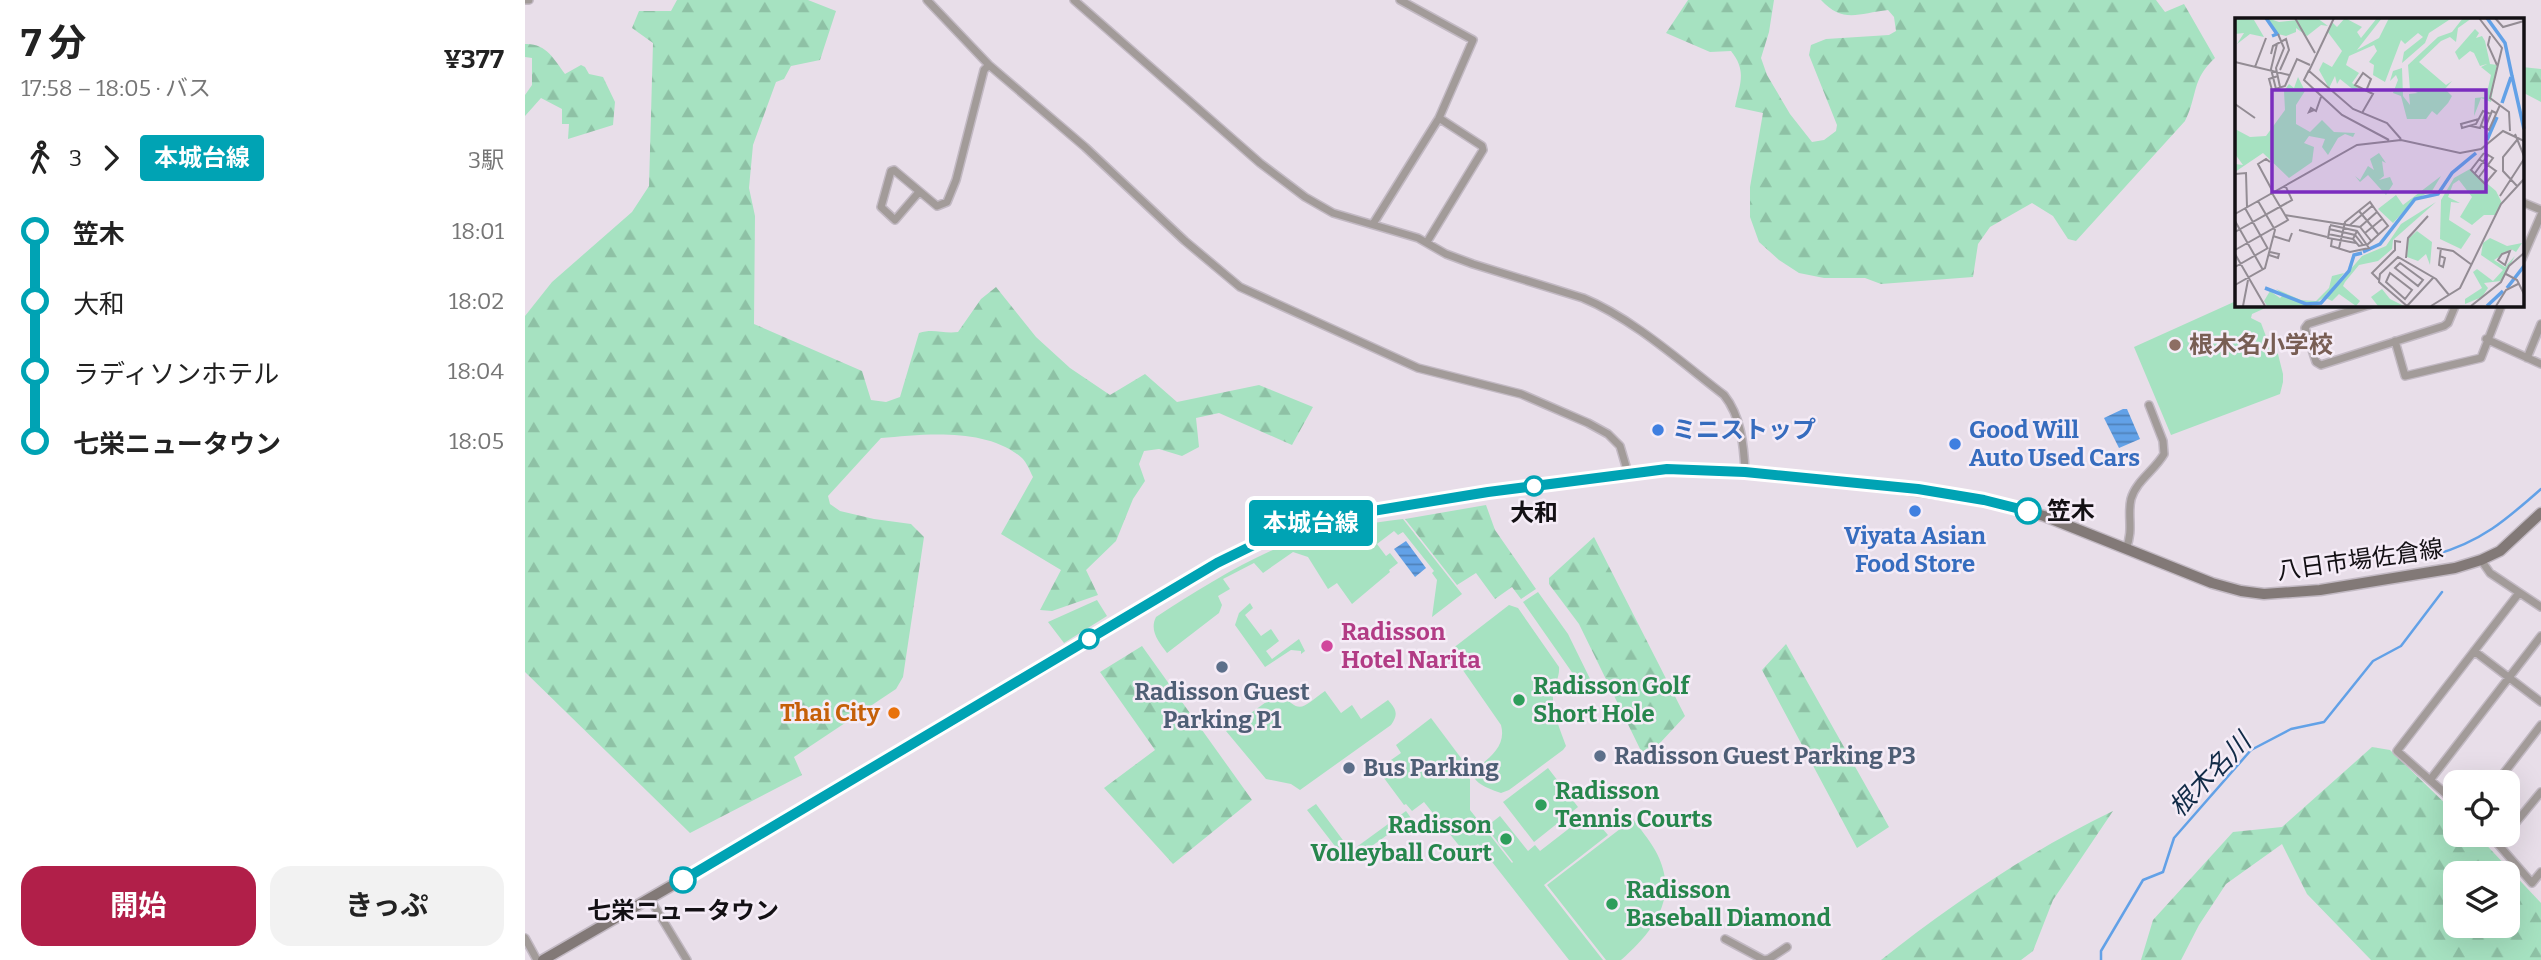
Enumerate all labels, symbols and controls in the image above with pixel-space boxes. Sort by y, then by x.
inset map [2235,18,2523,306]
text: 7 分 [21,20,86,66]
text: ¥377 [443,44,504,75]
text: 17:58 – 18:05 · バス [21,74,211,102]
icon: walk [21,139,59,177]
icon: forward [92,139,130,177]
text: 3 [69,144,82,172]
text: 本城台線 [154,144,250,172]
text: 3駅 [468,146,504,174]
text: 18:01 [452,217,504,245]
text: 笠木 [73,219,125,250]
text: 18:02 [449,287,504,315]
text: 大和 [73,289,125,320]
place label: 根木名小学校 [2189,331,2333,359]
marker: 根木名小学校 [2167,337,2183,353]
text: 18:04 [448,357,504,385]
text: ラディソンホテル [73,359,279,390]
place label: ミニストップ [1672,416,1816,444]
place label: Good Will Auto Used Cars [1969,416,2140,472]
marker: ミニストップ [1650,422,1666,438]
text: 18:05 [449,427,504,455]
text: 七栄ニュータウン [73,429,281,460]
marker: Good Will Auto Used Cars [1947,436,1963,452]
marker: 大和 [1524,476,1544,496]
place label: 笠木 [2047,497,2095,525]
marker: 笠木 [2015,498,2041,524]
place label: 大和 [1510,499,1558,527]
line badge: 本城台線 [1262,500,1360,546]
marker: Viyata Asian Food Store [1907,503,1923,519]
text: 本城台線 [1263,509,1359,537]
place label: Viyata Asian Food Store [1844,522,1987,578]
street label: 八日市場佐倉線 [2275,534,2445,586]
place label: Radisson Hotel Narita [1341,618,1481,674]
unlabelled marker [1079,629,1099,649]
marker: Radisson Hotel Narita [1319,638,1335,654]
marker: Radisson Guest Parking P1 [1214,659,1230,675]
place label: Radisson Golf Short Hole [1533,672,1691,728]
place label: Radisson Guest Parking P1 [1134,678,1310,734]
marker: Radisson Golf Short Hole [1511,692,1527,708]
place label: Thai City [780,699,881,727]
marker: Thai City [886,705,902,721]
water label: 根木名川 [2163,725,2259,823]
place label: Radisson Guest Parking P3 [1614,742,1916,770]
marker: Radisson Guest Parking P3 [1592,748,1608,764]
place label: Bus Parking [1363,754,1499,782]
marker: Bus Parking [1341,760,1357,776]
map controls [2443,770,2520,938]
button: locate [2443,770,2520,847]
place label: Radisson Tennis Courts [1555,777,1713,833]
marker: Radisson Tennis Courts [1533,797,1549,813]
place label: Radisson Volleyball Court [1311,811,1493,867]
marker: Radisson Volleyball Court [1498,831,1514,847]
button: layers [2443,861,2520,938]
button: 開始 [21,866,256,946]
button: きっぷ [270,866,504,946]
marker: 七栄ニュータウン [670,867,696,893]
place label: Radisson Baseball Diamond [1626,876,1831,932]
marker: Radisson Baseball Diamond [1604,896,1620,912]
place label: 七栄ニュータウン [587,897,779,925]

